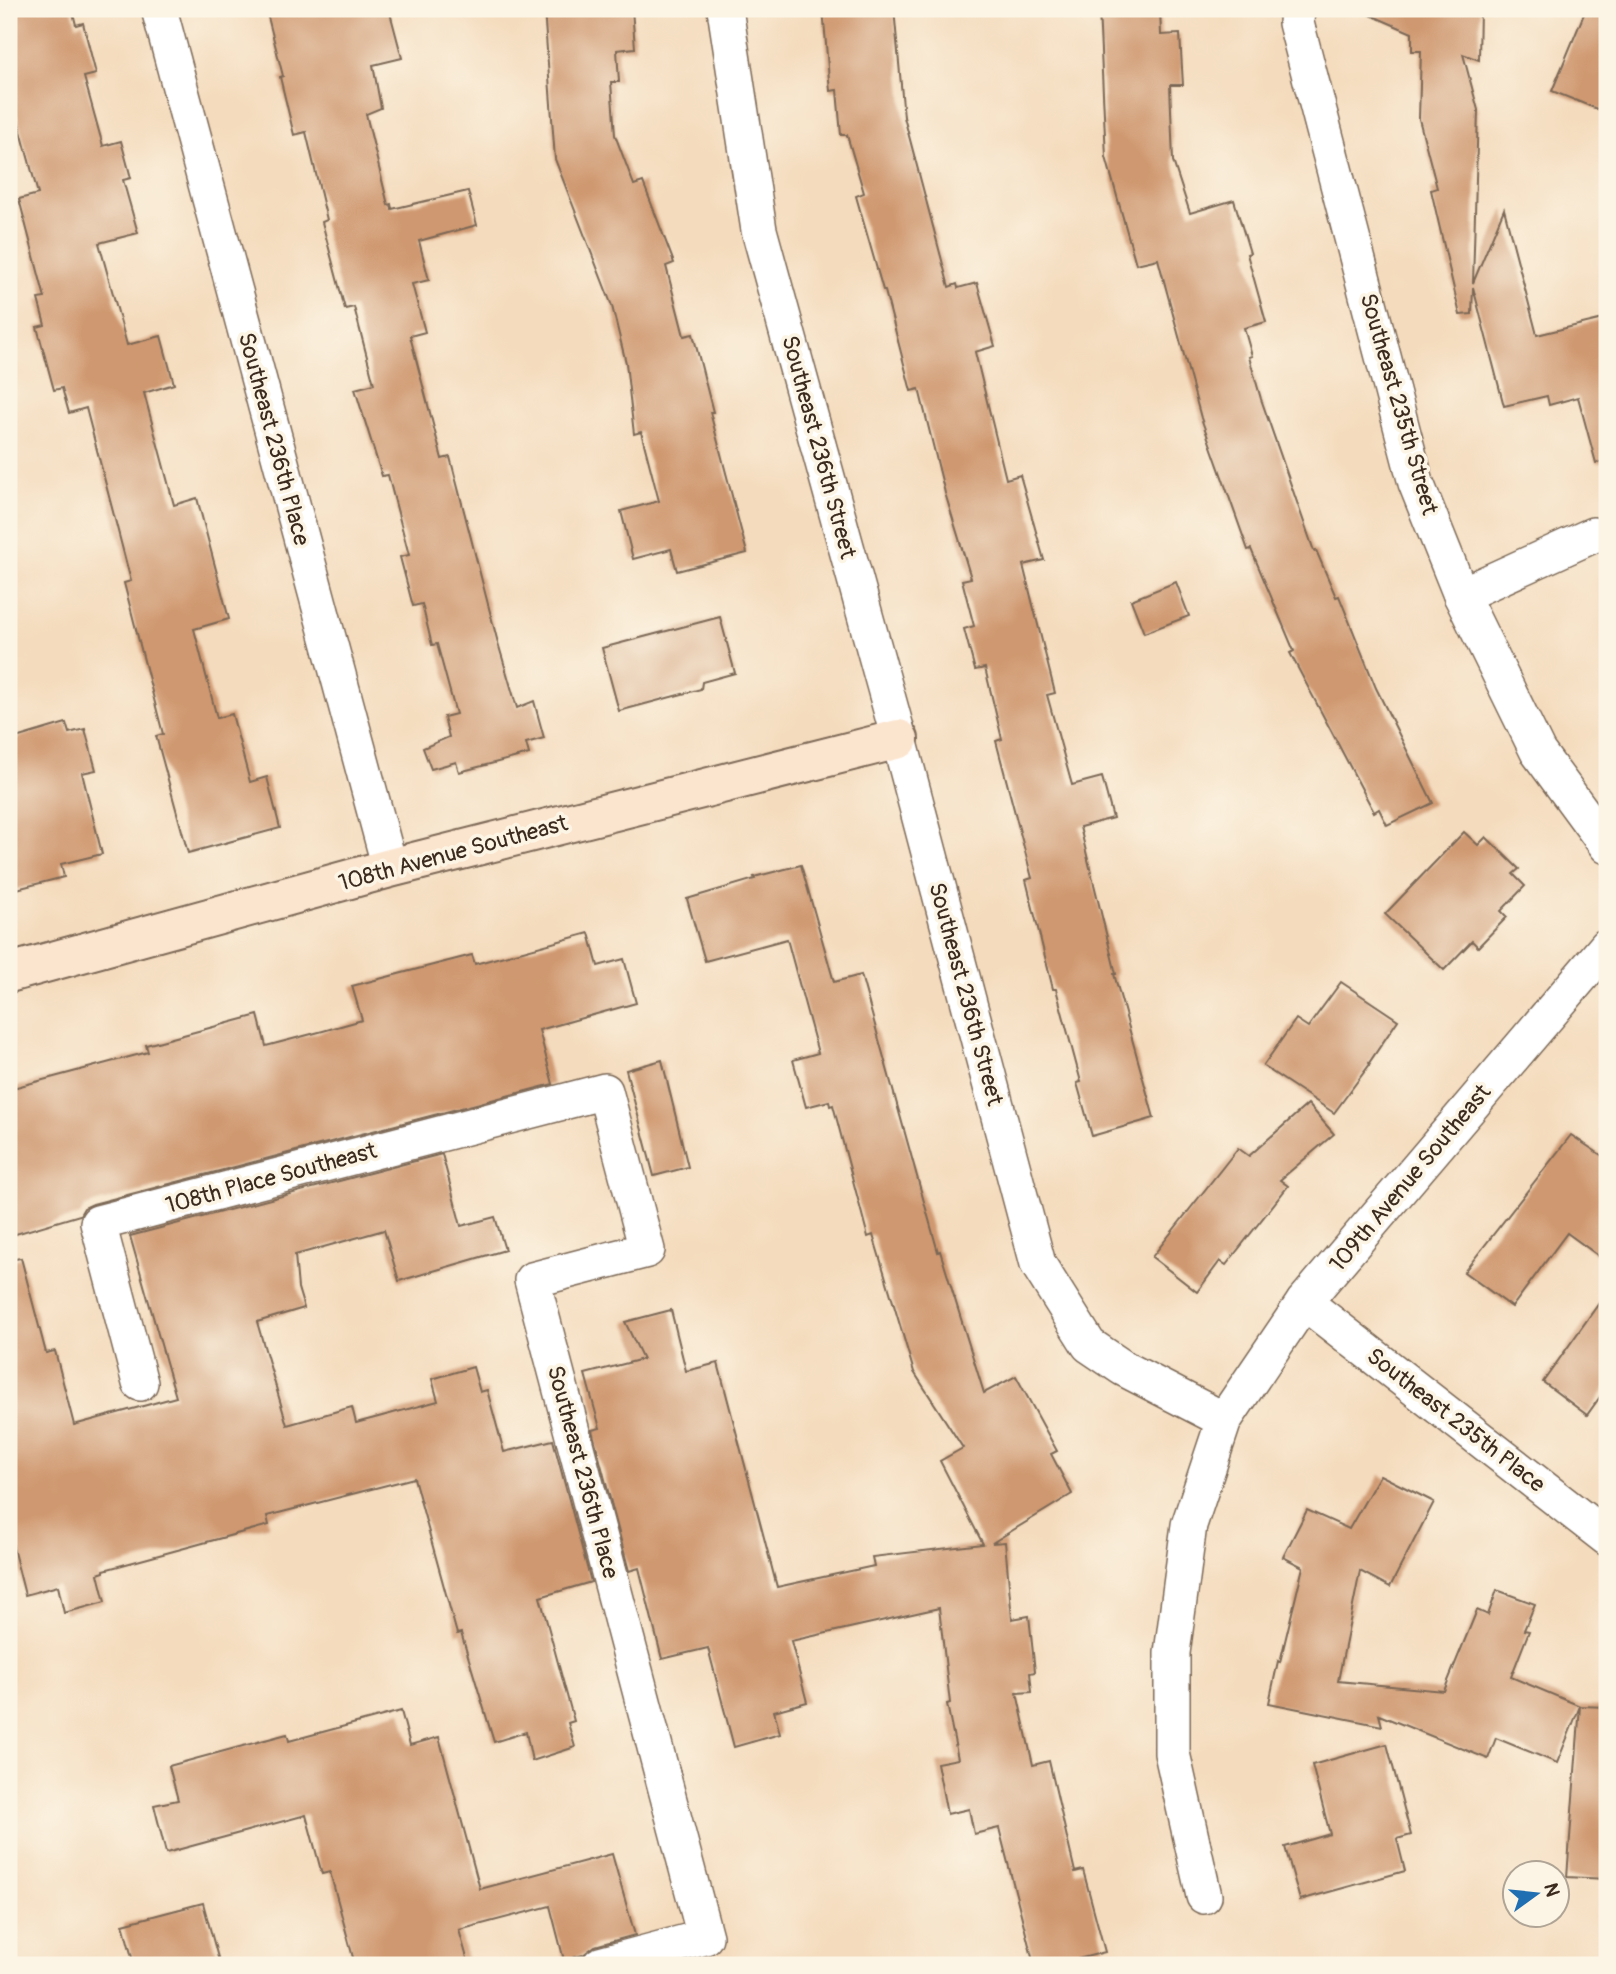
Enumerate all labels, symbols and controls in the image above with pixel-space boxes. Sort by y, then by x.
street label: Southeast 235th Street [1354,290,1445,519]
street label: Southeast 236th Place [232,329,317,549]
street label: Southeast 236th Street [775,332,863,562]
street label: 108th Avenue Southeast [335,808,571,898]
street label: Southeast 236th Street [922,879,1010,1109]
street label: 109th Avenue Southeast [1323,1078,1498,1278]
street label: 108th Place Southeast [162,1136,380,1220]
street label: Southeast 235th Place [1361,1341,1551,1499]
street label: Southeast 236th Place [541,1362,626,1582]
north arrow [1500,1858,1570,1928]
text: N [1538,1881,1565,1899]

